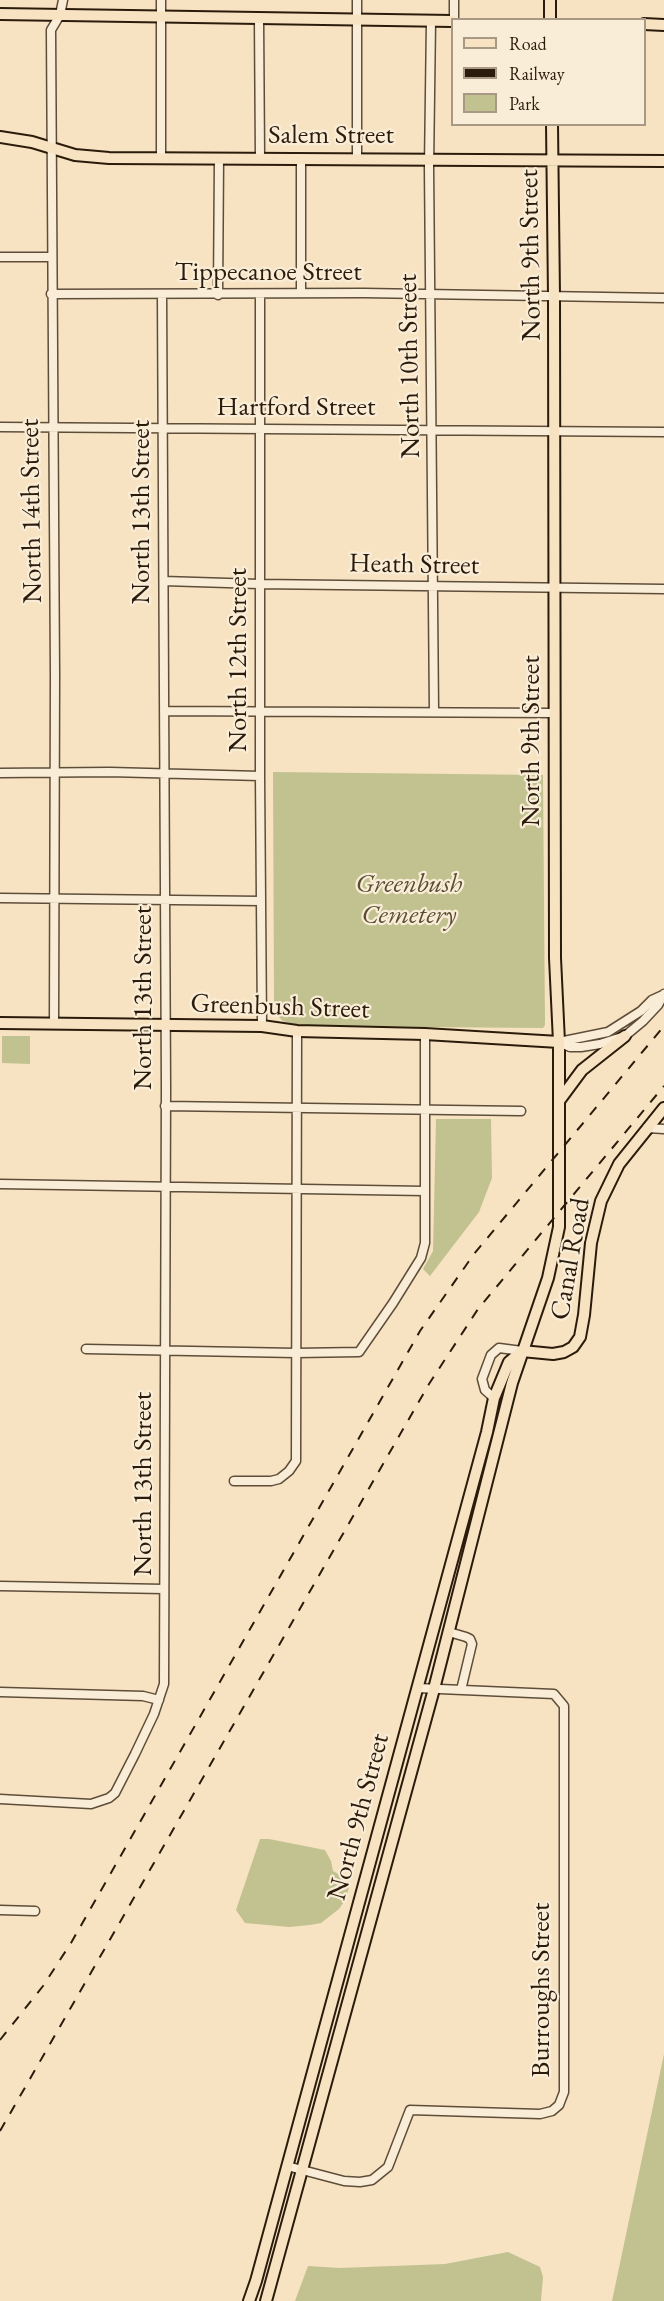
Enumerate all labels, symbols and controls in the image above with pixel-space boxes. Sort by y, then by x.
legend [451,18,646,126]
text: Road [509,32,547,55]
text: Railway [509,62,565,85]
text: Park [509,92,540,115]
street label: Salem Street [268,120,394,152]
street label: North 9th Street [513,169,549,341]
street label: Tippecanoe Street [174,257,362,289]
street label: North 10th Street [392,273,428,459]
street label: Hartford Street [217,392,375,424]
street label: North 14th Street [14,418,50,604]
street label: North 13th Street [126,420,158,604]
street label: Heath Street [349,548,479,582]
street label: North 12th Street [223,568,255,752]
street label: North 9th Street [516,655,548,827]
park label: Greenbush Cemetery [356,869,462,932]
street label: North 13th Street [128,906,160,1090]
street label: Greenbush Street [190,988,370,1026]
street label: Canal Road [544,1195,598,1323]
street label: North 13th Street [128,1392,160,1576]
street label: North 9th Street [321,1730,397,1904]
street label: Burroughs Street [526,1903,558,2077]

